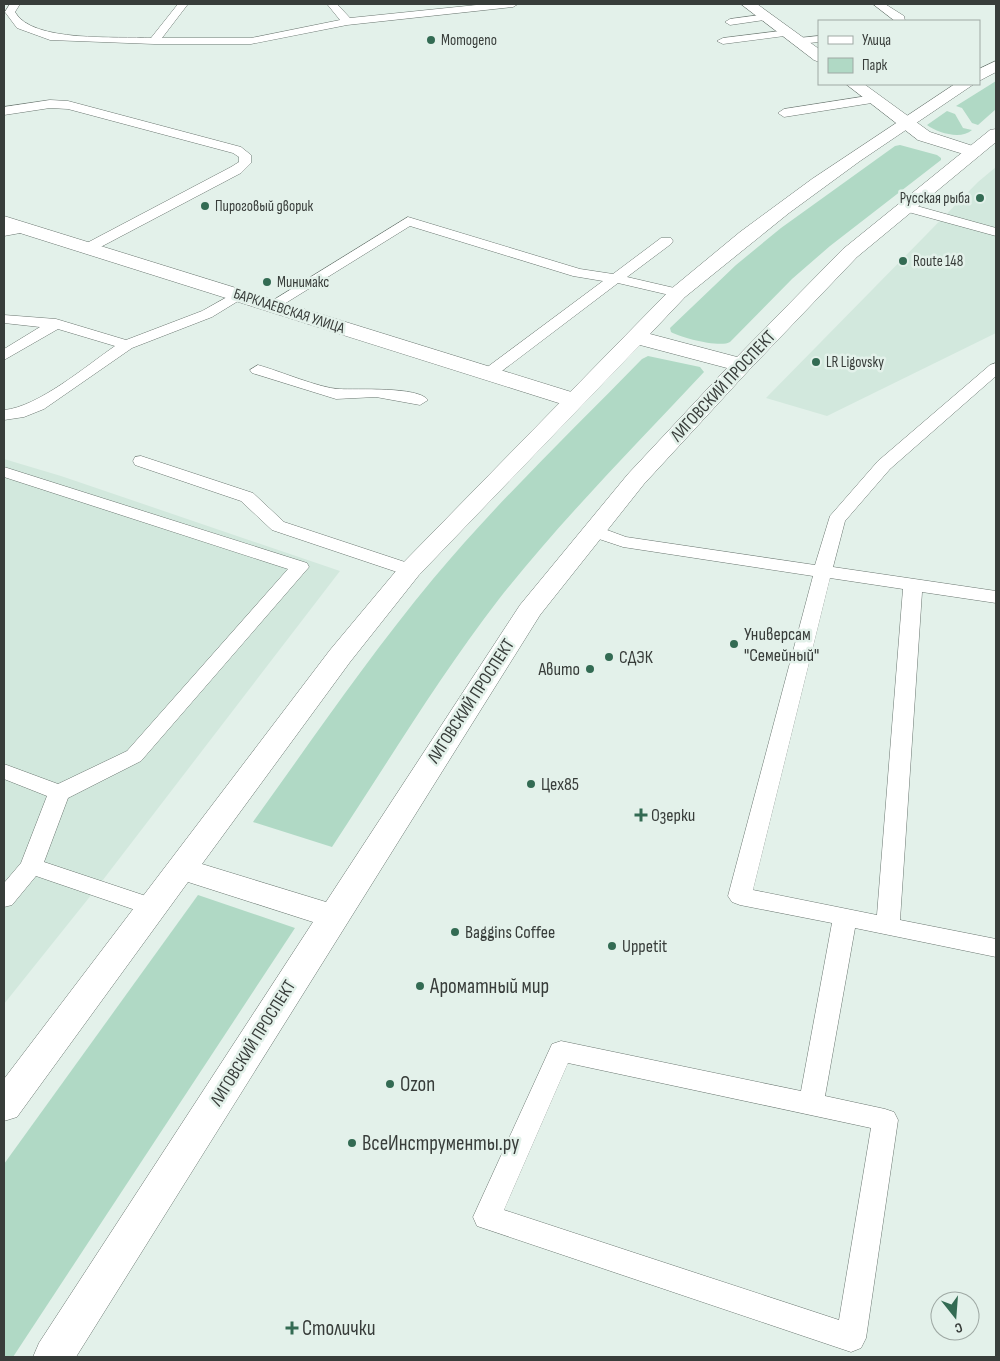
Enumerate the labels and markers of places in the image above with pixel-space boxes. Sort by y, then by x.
place label: Мотодепо [441,31,497,50]
marker: Мотодепо [425,34,437,46]
place label: Русская рыба [900,189,970,208]
marker: Русская рыба [974,192,986,204]
place label: Пироговый дворик [215,197,314,216]
marker: Пироговый дворик [199,200,211,212]
place label: Route 148 [913,252,963,271]
marker: Route 148 [897,255,909,267]
place label: Минимакс [277,273,329,292]
marker: Минимакс [261,276,273,288]
place label: LR Ligovsky [826,353,884,372]
marker: LR Ligovsky [810,356,822,368]
place label: Универсам "Семейный" [744,624,819,666]
marker: Универсам "Семейный" [728,638,740,650]
place label: СДЭК [619,647,654,668]
marker: СДЭК [603,651,615,663]
place label: Авито [537,659,580,680]
marker: Авито [584,663,596,675]
place label: Цех85 [541,774,579,795]
marker: Цех85 [525,778,537,790]
place label: Озерки [651,805,695,826]
marker: Озерки [635,809,647,821]
place label: Baggins Coffee [465,922,555,943]
marker: Baggins Coffee [449,926,461,938]
place label: Uppetit [622,936,668,957]
marker: Uppetit [606,940,618,952]
place label: Ароматный мир [429,974,549,999]
marker: Ароматный мир [414,980,426,992]
place label: Ozon [400,1072,435,1097]
marker: Ozon [384,1078,396,1090]
place label: ВсеИнструменты.ру [362,1131,519,1156]
marker: ВсеИнструменты.ру [346,1137,358,1149]
place label: Столички [302,1316,376,1341]
marker: Столички [286,1322,298,1334]

